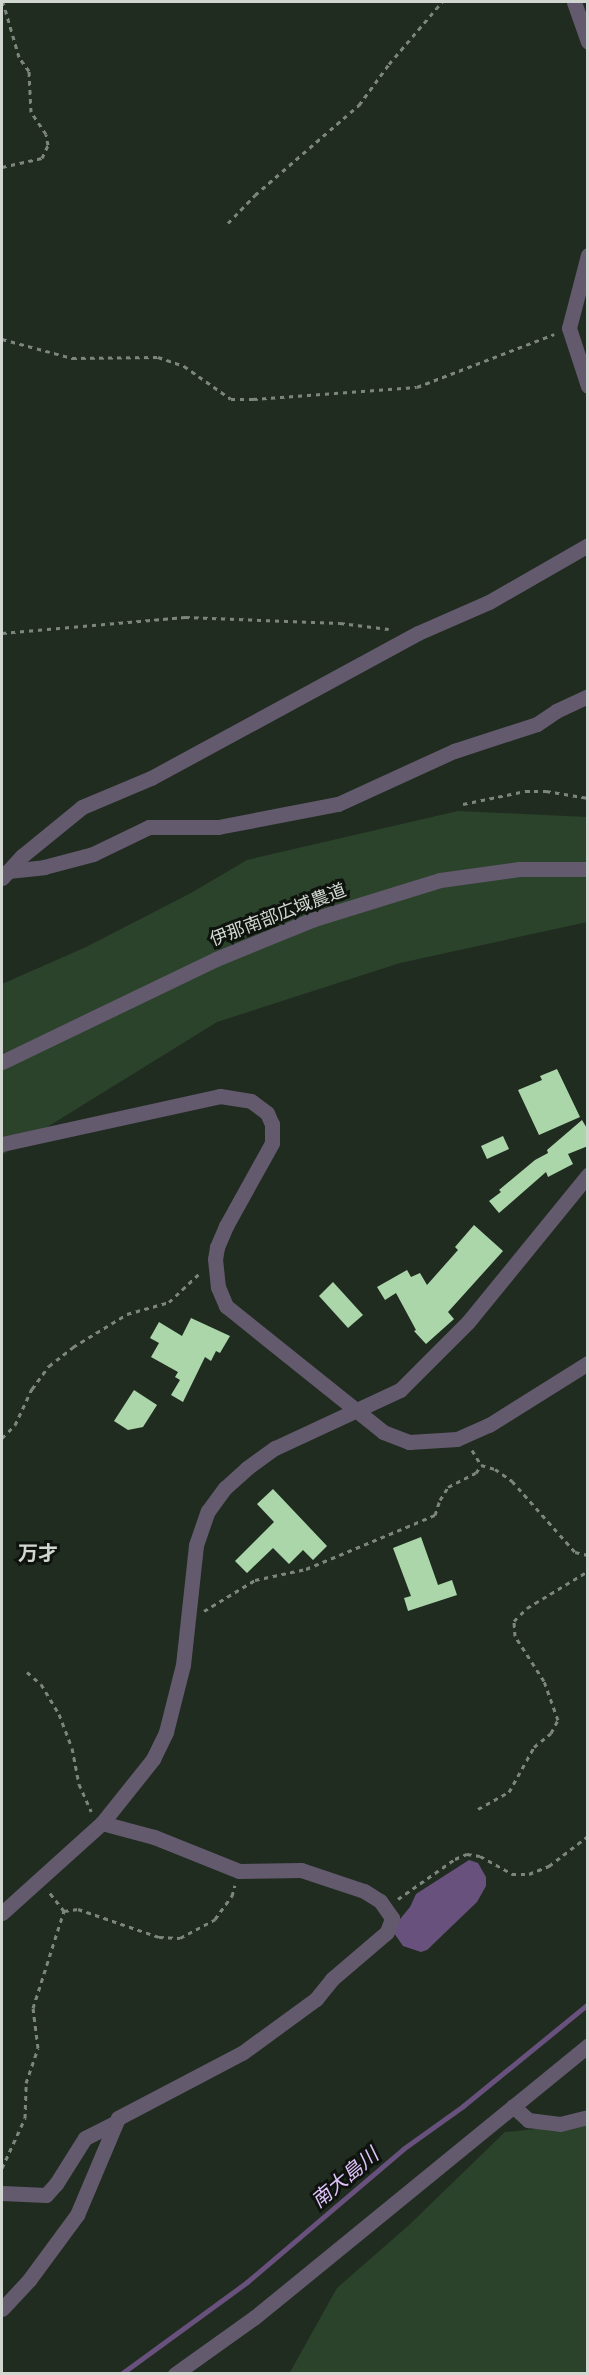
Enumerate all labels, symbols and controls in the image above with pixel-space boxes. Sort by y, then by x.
street label: 伊那南部広域農道 [207,879,349,951]
district label: 万才 [18,1541,58,1565]
water label: 南大島川 [307,2143,383,2213]

